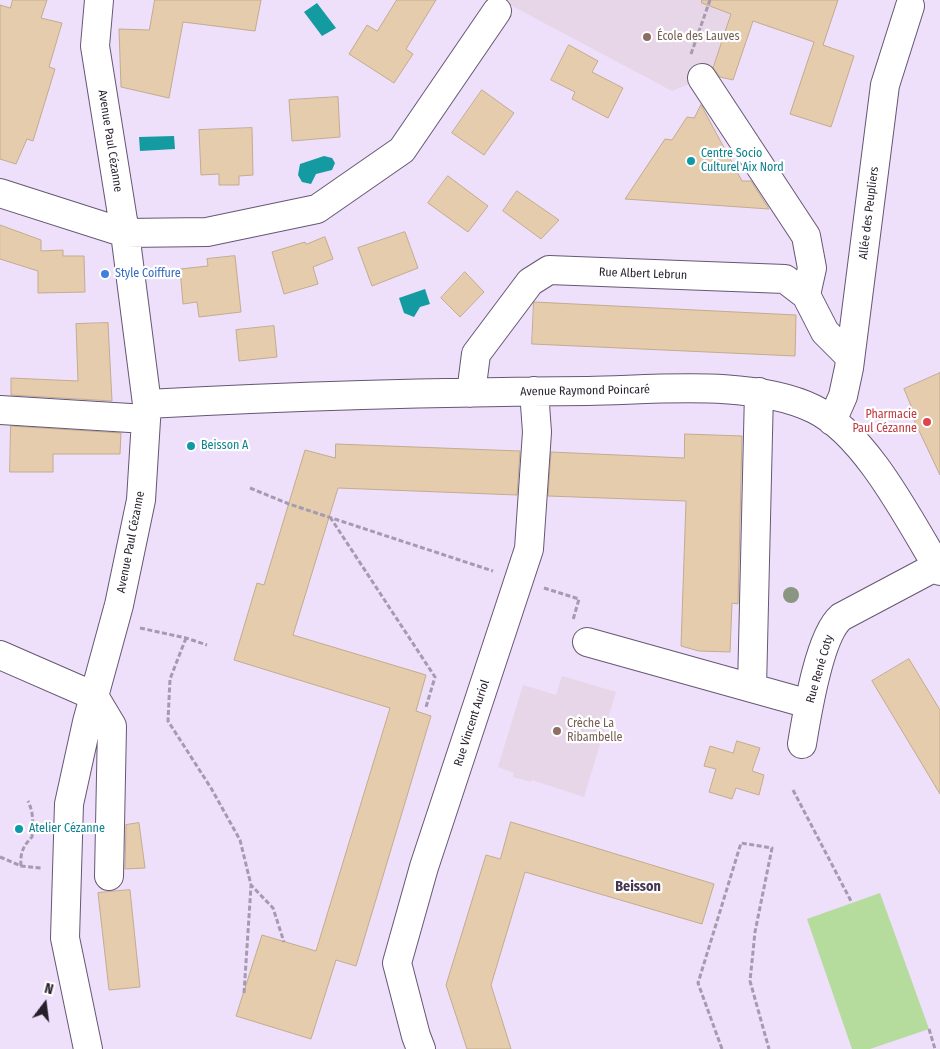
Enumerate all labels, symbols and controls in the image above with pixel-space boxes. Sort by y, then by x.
place label: École des Lauves [657,30,739,44]
marker: École des Lauves [641,31,653,43]
street label: Avenue Paul Cézanne [95,89,125,193]
place label: Centre Socio Culturel Aix Nord [701,147,784,175]
marker: Centre Socio Culturel Aix Nord [685,155,697,167]
street label: Allée des Peupliers [856,166,882,260]
street label: Rue Albert Lebrun [599,265,687,283]
place label: Style Coiffure [115,267,181,281]
marker: Style Coiffure [99,268,111,280]
street label: Avenue Raymond Poincaré [520,383,650,399]
place label: Pharmacie Paul Cézanne [852,408,917,436]
marker: Pharmacie Paul Cézanne [921,416,933,428]
place label: Beisson A [201,439,248,453]
marker: Beisson A [185,440,197,452]
street label: Avenue Paul Cézanne [114,490,148,594]
street label: Rue René Coty [803,633,837,705]
street label: Rue Vincent Auriol [451,678,493,768]
place label: Crèche La Ribambelle [567,717,622,745]
marker: Crèche La Ribambelle [551,725,563,737]
place label: Atelier Cézanne [29,822,105,836]
marker: Atelier Cézanne [13,823,25,835]
district label: Beisson [615,879,661,895]
north arrow [20,979,70,1029]
text: N [43,980,55,998]

